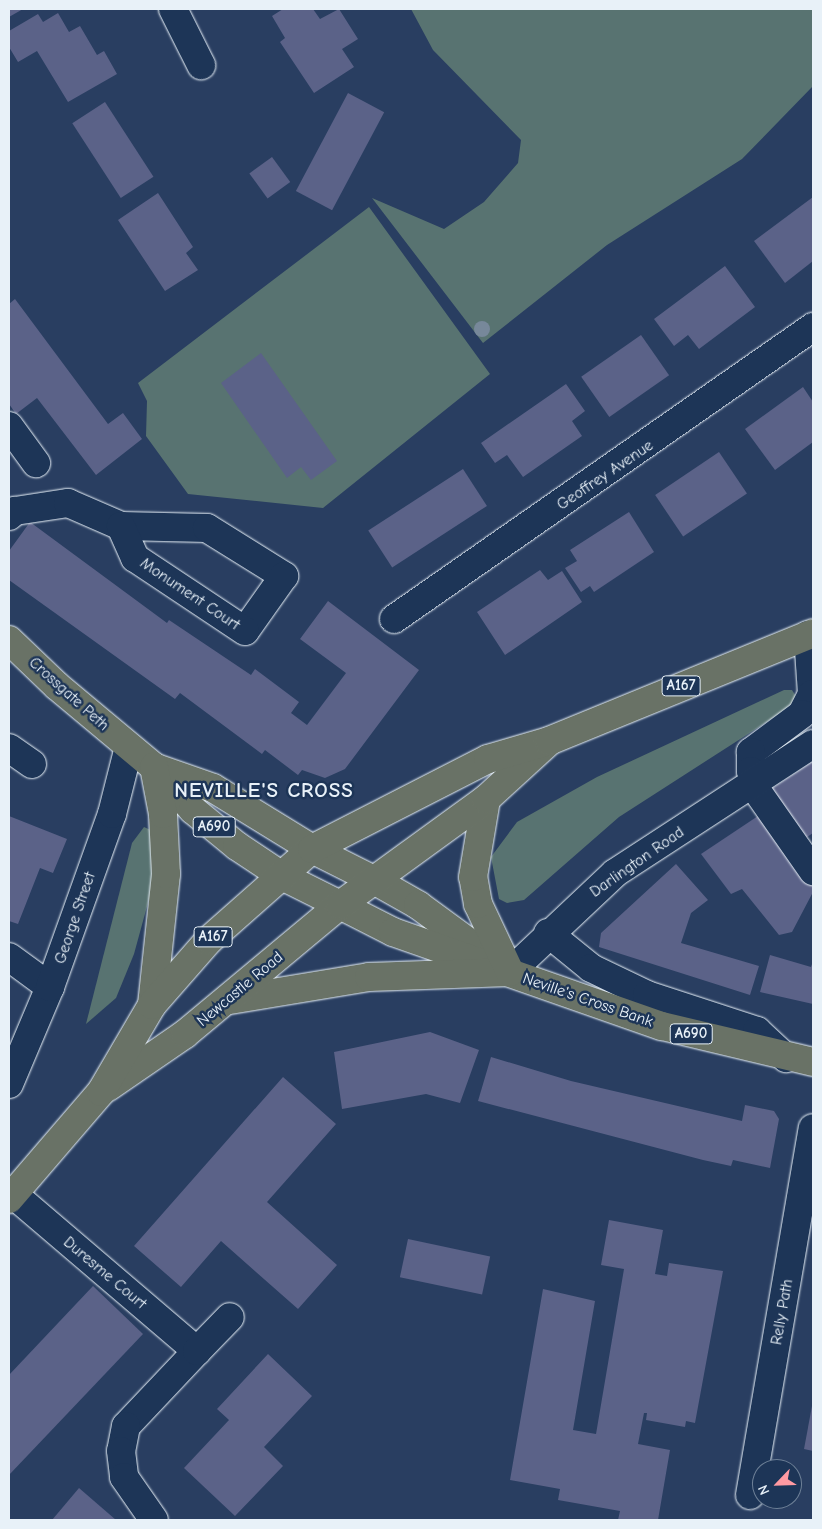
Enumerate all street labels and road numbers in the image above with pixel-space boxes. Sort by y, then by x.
street label: Geoffrey Avenue [553,436,657,514]
street label: Monument Court [136,554,244,634]
street label: Crossgate Peth [25,653,113,735]
road number: A167 [661,674,701,698]
road number: A690 [192,814,236,840]
street label: Darlington Road [586,822,688,902]
street label: George Street [50,870,100,966]
road number: A167 [193,924,233,950]
street label: Newcastle Road [193,947,287,1031]
street label: Neville's Cross Bank [520,969,656,1031]
road number: A690 [668,1022,714,1046]
street label: Duresme Court [59,1233,151,1313]
street label: Relly Path [767,1278,797,1346]

